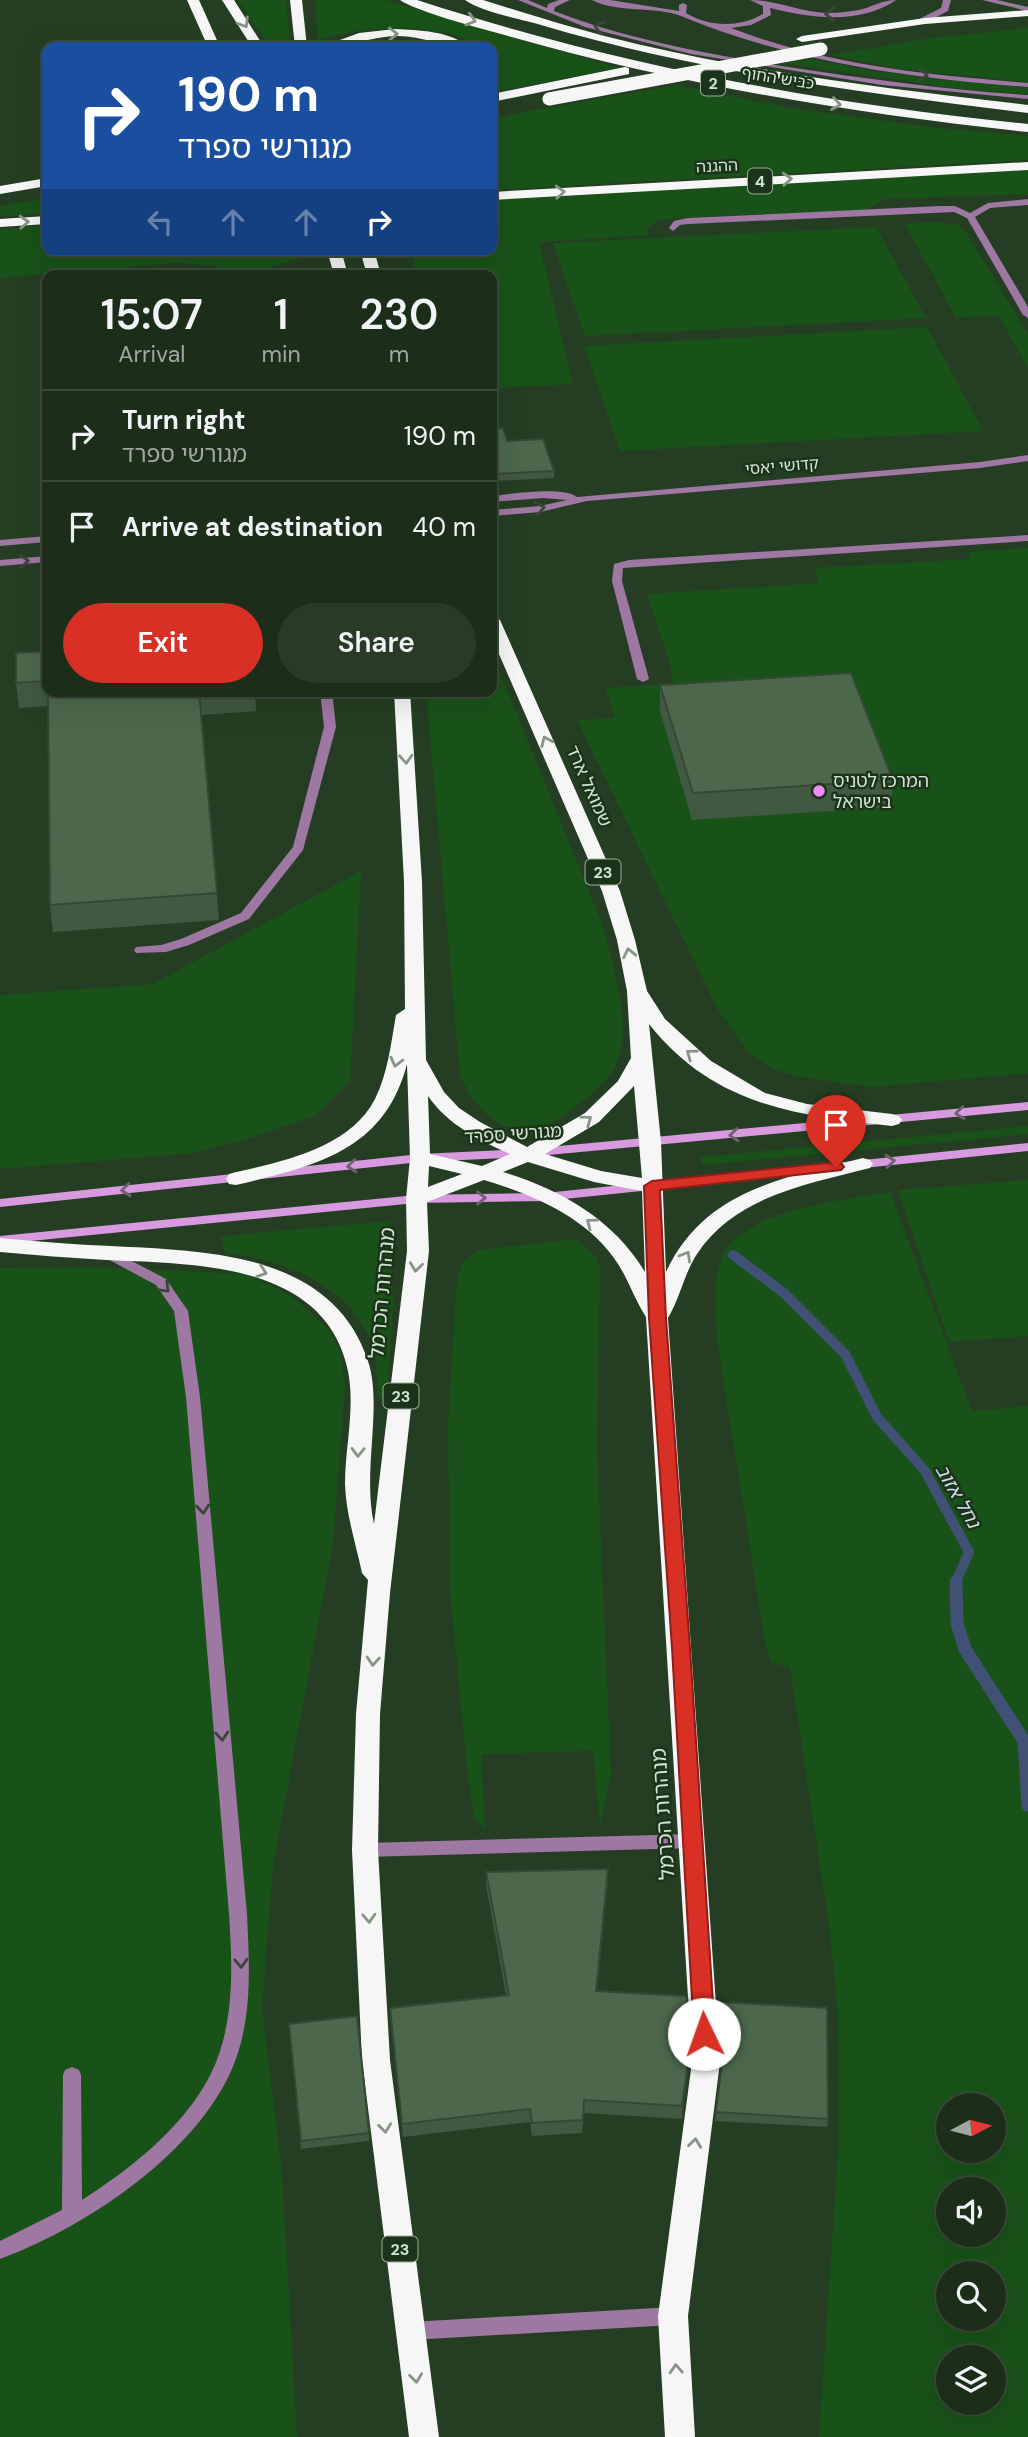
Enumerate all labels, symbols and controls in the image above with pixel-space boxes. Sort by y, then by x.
one-way arrow [824,6,835,22]
one-way arrow [465,12,477,27]
one-way arrow [236,15,249,28]
one-way arrow [593,21,605,36]
one-way arrow [388,27,399,42]
text: 190 m [178,62,319,126]
street label: כביש החוף [740,62,816,94]
one-way arrow [917,68,929,83]
icon: right [63,70,154,161]
road number: 2 [701,71,725,96]
one-way arrow [830,96,842,111]
text: מגורשי ספרד [178,126,352,168]
street label: ההגנה [695,154,739,178]
road number: 4 [748,168,772,194]
one-way arrow [782,172,793,187]
one-way arrow [555,184,566,199]
icon: left [141,203,179,241]
icon: ahead [214,203,252,241]
icon: ahead [287,203,325,241]
icon: right [360,203,398,241]
one-way arrow [18,215,29,230]
text: 15:07 [101,287,203,342]
text: 1 [274,287,288,342]
text: 230 [360,287,438,342]
text: Arrival [118,339,185,369]
text: min [262,339,301,369]
text: m [389,339,409,369]
text: Turn right [122,403,246,437]
icon: right [63,417,101,455]
text: 190 m [404,419,476,453]
text: מגורשי ספרד [122,439,247,469]
street label: קדושי יאסי [744,452,820,480]
one-way arrow [534,501,546,516]
icon: arrive [63,508,101,546]
text: Arrive at destination [122,510,383,544]
text: 40 m [412,510,476,544]
one-way arrow [18,554,29,569]
button: Exit [63,603,263,683]
button: Share [277,603,476,683]
one-way arrow [540,736,554,748]
street label: שמואל ארד [560,742,618,830]
one-way arrow [398,754,413,765]
place label: המרכז לטניס בישראל [833,769,929,814]
marker: המרכז לטניס בישראל [811,783,827,799]
road number: 23 [586,860,620,884]
one-way arrow [622,947,637,959]
one-way arrow [686,1050,699,1062]
one-way arrow [390,1056,404,1068]
pin [806,1095,866,1167]
one-way arrow [954,1105,965,1120]
icon: arrive [817,1106,855,1144]
one-way arrow [579,1116,592,1129]
street label: מגורשי ספרד [463,1119,563,1149]
one-way arrow [728,1127,739,1142]
one-way arrow [885,1153,896,1168]
one-way arrow [346,1158,358,1173]
one-way arrow [120,1182,131,1197]
one-way arrow [476,1190,486,1206]
one-way arrow [586,1218,599,1231]
street label: מנהרות הכרמל [362,1226,402,1360]
one-way arrow [678,1251,691,1264]
one-way arrow [409,1262,424,1273]
one-way arrow [256,1264,268,1278]
one-way arrow [157,1280,170,1293]
road number: 23 [384,1384,418,1408]
one-way arrow [350,1448,366,1458]
water label: נחל אזוב [930,1460,987,1534]
one-way arrow [195,1504,210,1515]
one-way arrow [366,1656,381,1667]
one-way arrow [214,1731,229,1742]
street label: מנהרות הכרמל [644,1747,682,1881]
one-way arrow [361,1913,376,1924]
one-way arrow [233,1957,248,1968]
position arrow [667,1997,741,2071]
north arrow [936,2093,1006,2163]
map controls [936,2093,1006,2415]
one-way arrow [377,2122,392,2134]
one-way arrow [688,2137,703,2149]
button: sound [936,2177,1006,2247]
road number: 23 [382,2236,418,2262]
button: search [936,2261,1006,2331]
button: layers [936,2345,1006,2415]
one-way arrow [668,2363,683,2374]
one-way arrow [409,2372,424,2384]

